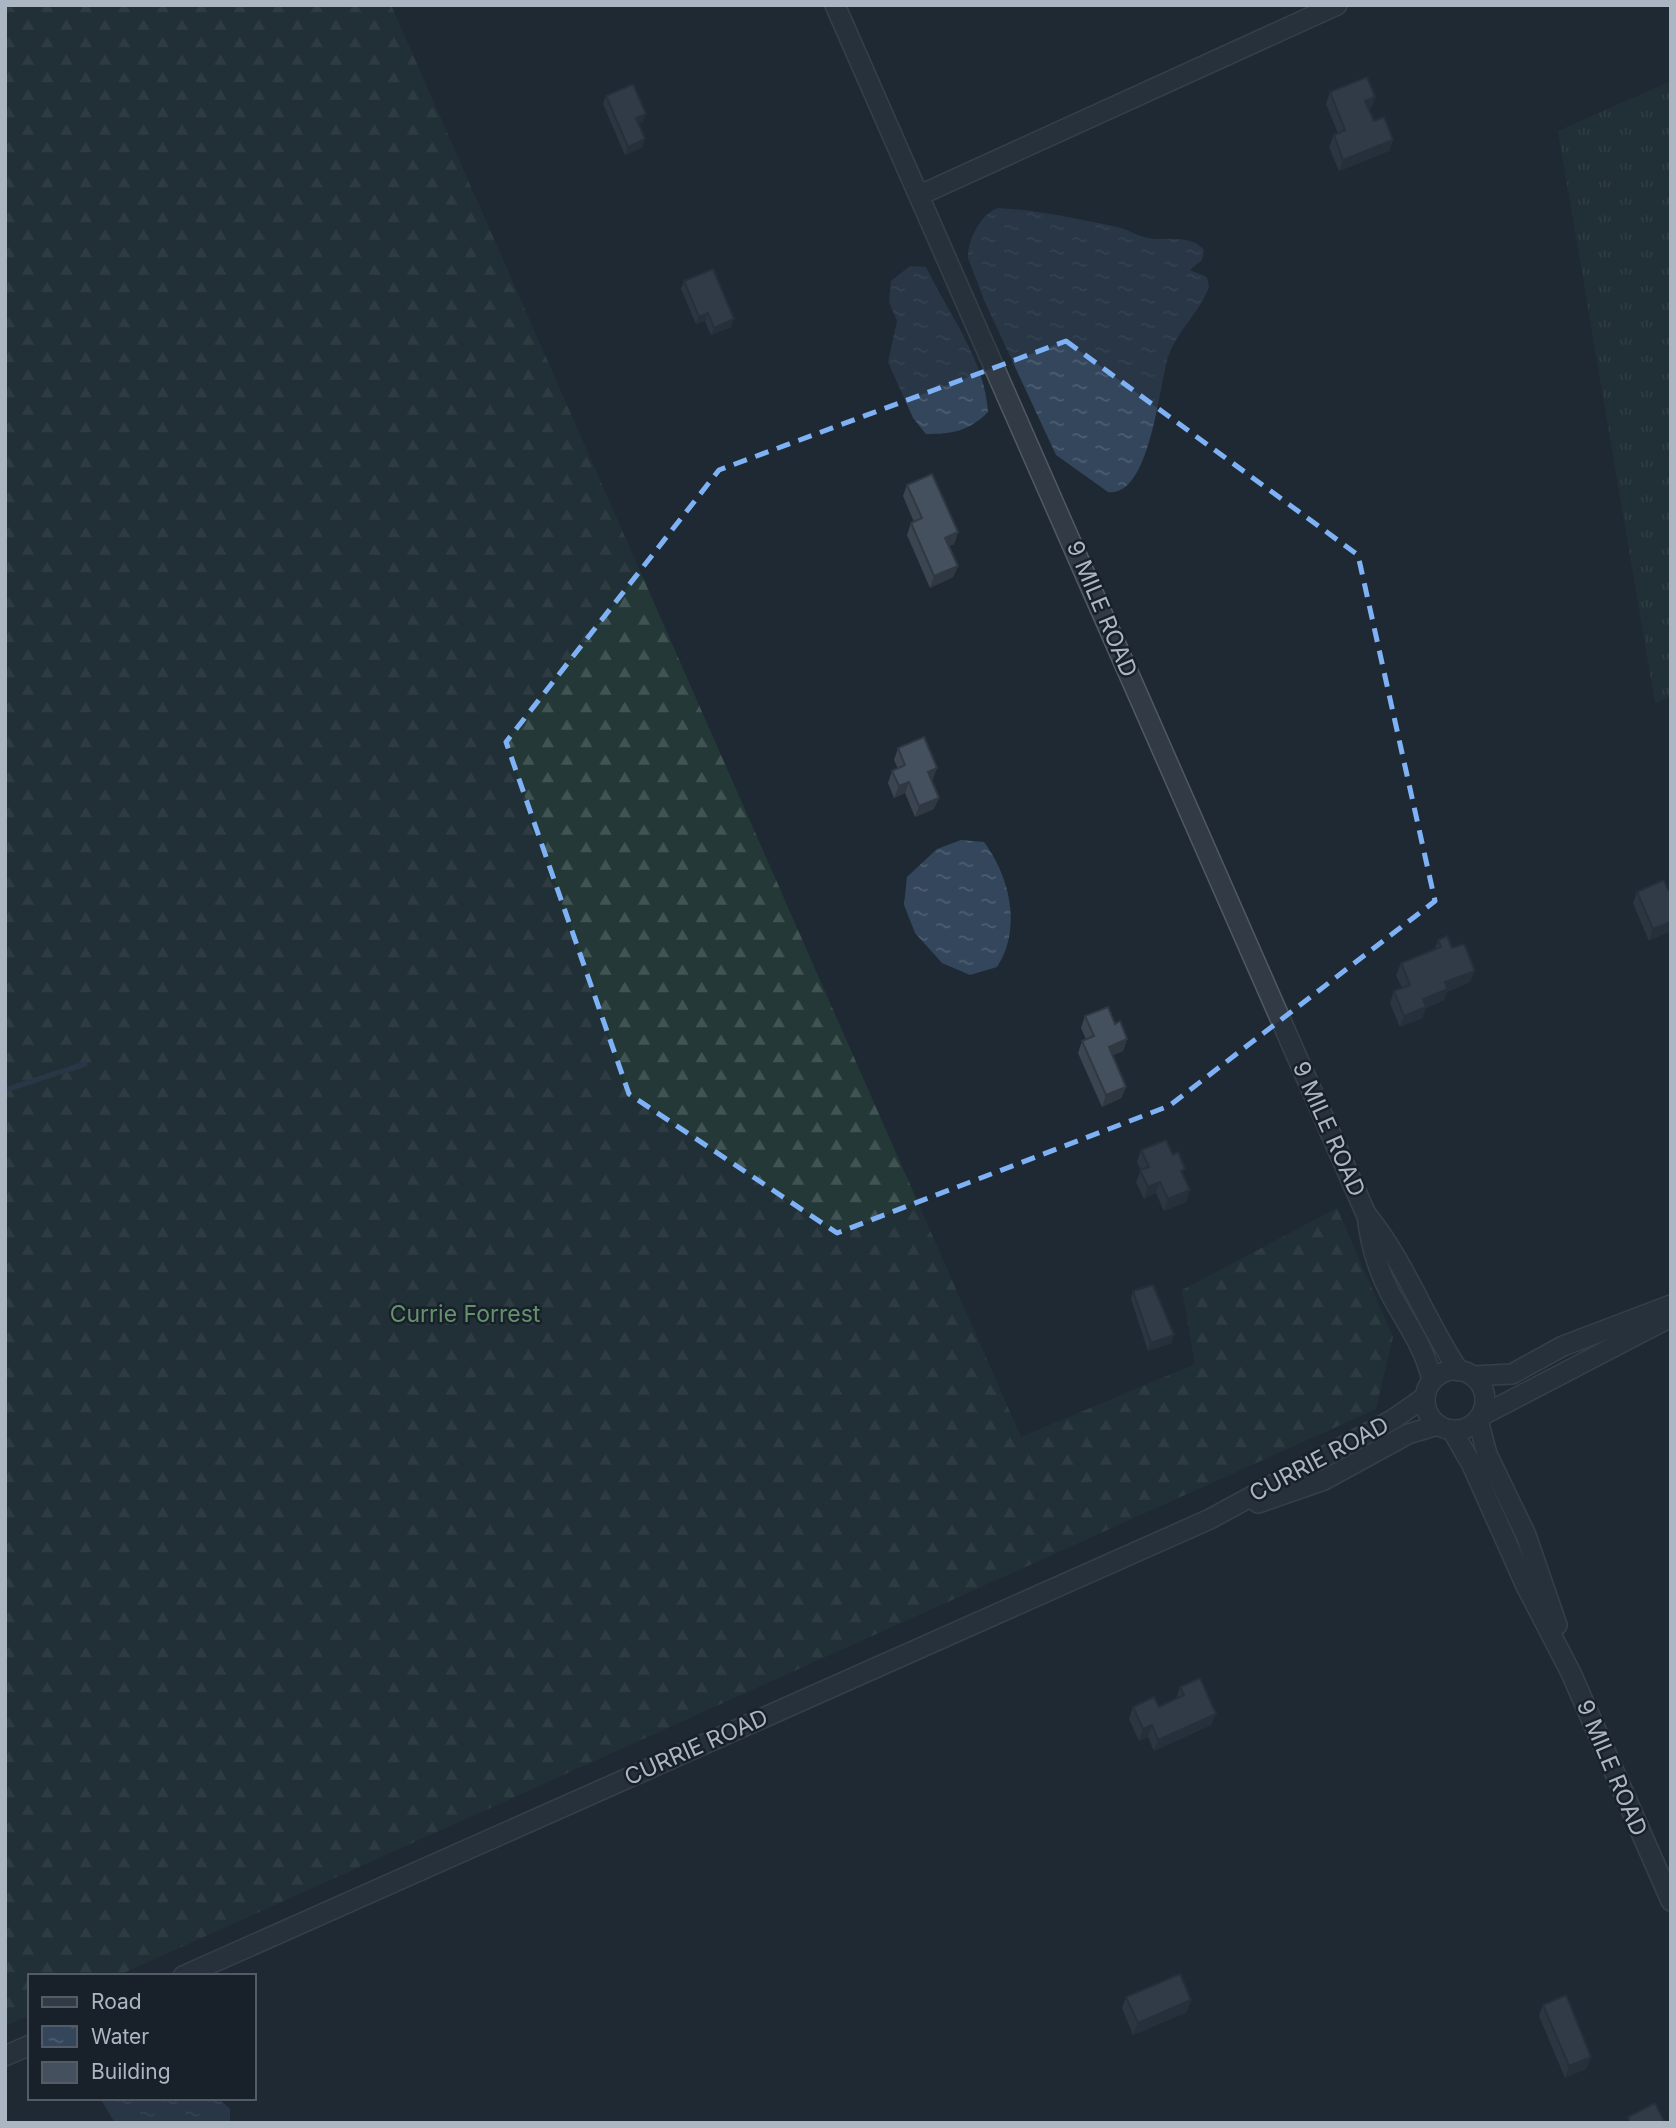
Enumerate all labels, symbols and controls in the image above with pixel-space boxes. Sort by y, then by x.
street label: 9 MILE ROAD [1061,537,1143,681]
street label: 9 MILE ROAD [1287,1057,1371,1201]
park label: Currie Forrest [390,1300,541,1328]
street label: CURRIE ROAD [1244,1410,1394,1508]
street label: 9 MILE ROAD [1571,1696,1653,1840]
street label: CURRIE ROAD [620,1703,772,1791]
legend [28,1974,256,2100]
text: Road [91,1989,142,2014]
text: Water [91,2024,149,2049]
text: Building [91,2059,171,2084]

